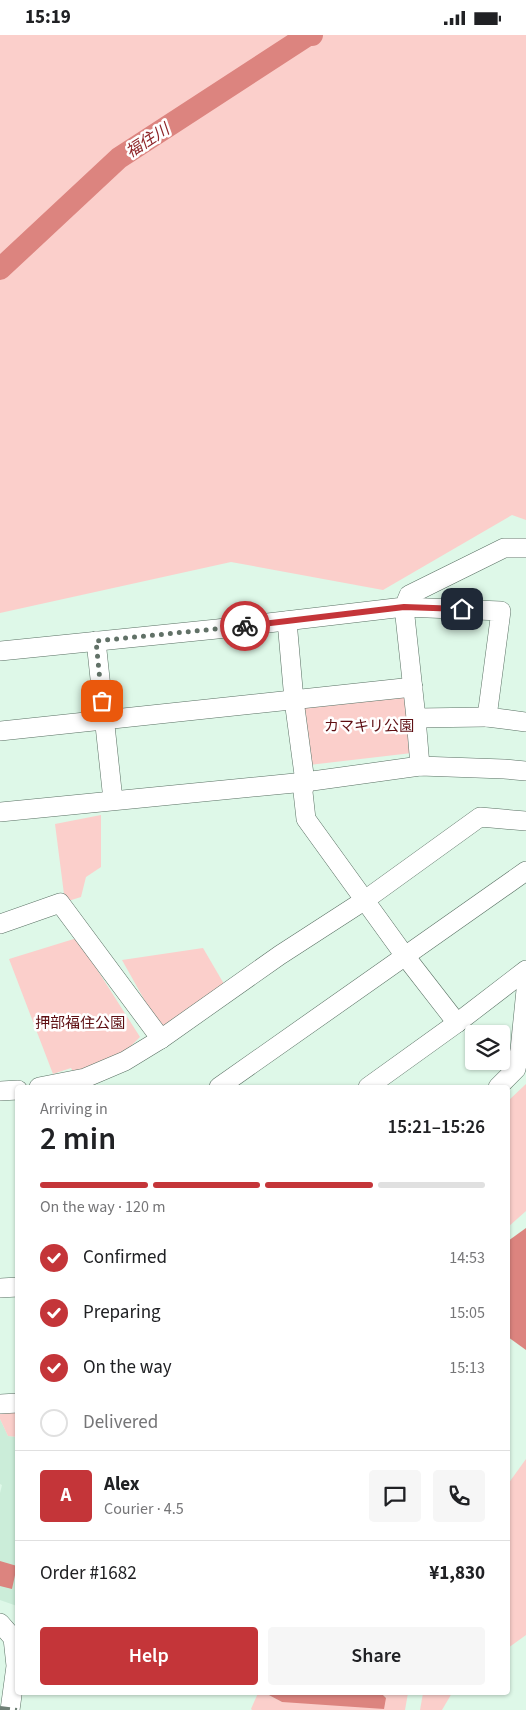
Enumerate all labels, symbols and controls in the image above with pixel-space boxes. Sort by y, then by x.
text: 15:19 [25,4,71,31]
water label: 福住川 [121,117,175,163]
pin [441,588,483,630]
icon: home [448,595,476,623]
courier [220,601,270,651]
icon: bike [231,612,259,640]
pin [81,680,123,722]
icon: bag [88,687,116,715]
park label: カマキリ公園 [324,716,414,737]
park label: 押部福住公園 [35,1013,125,1034]
map controls [465,1025,510,1070]
button: layers [465,1025,510,1070]
text: Arriving in [40,1098,108,1120]
text: 15:21–15:26 [387,1114,485,1141]
text: 2 min [40,1116,116,1162]
text: On the way · 120 m [40,1196,165,1218]
icon: check [40,1244,68,1272]
text: Confirmed [83,1244,167,1271]
text: 14:53 [449,1247,485,1269]
icon: check [40,1299,68,1327]
text: Preparing [83,1299,161,1326]
text: 15:05 [449,1302,485,1324]
icon: check [40,1354,68,1382]
text: On the way [83,1354,172,1381]
text: 15:13 [449,1357,485,1379]
text: Delivered [83,1409,158,1436]
button: chat [369,1470,421,1522]
button: phone [433,1470,485,1522]
text: Alex [104,1471,140,1498]
text: A [61,1482,71,1509]
text: Courier · 4.5 [104,1498,184,1520]
text: Order #1682 [40,1560,137,1587]
text: ¥1,830 [429,1560,485,1587]
button: Help [40,1627,258,1685]
button: Share [268,1627,485,1685]

